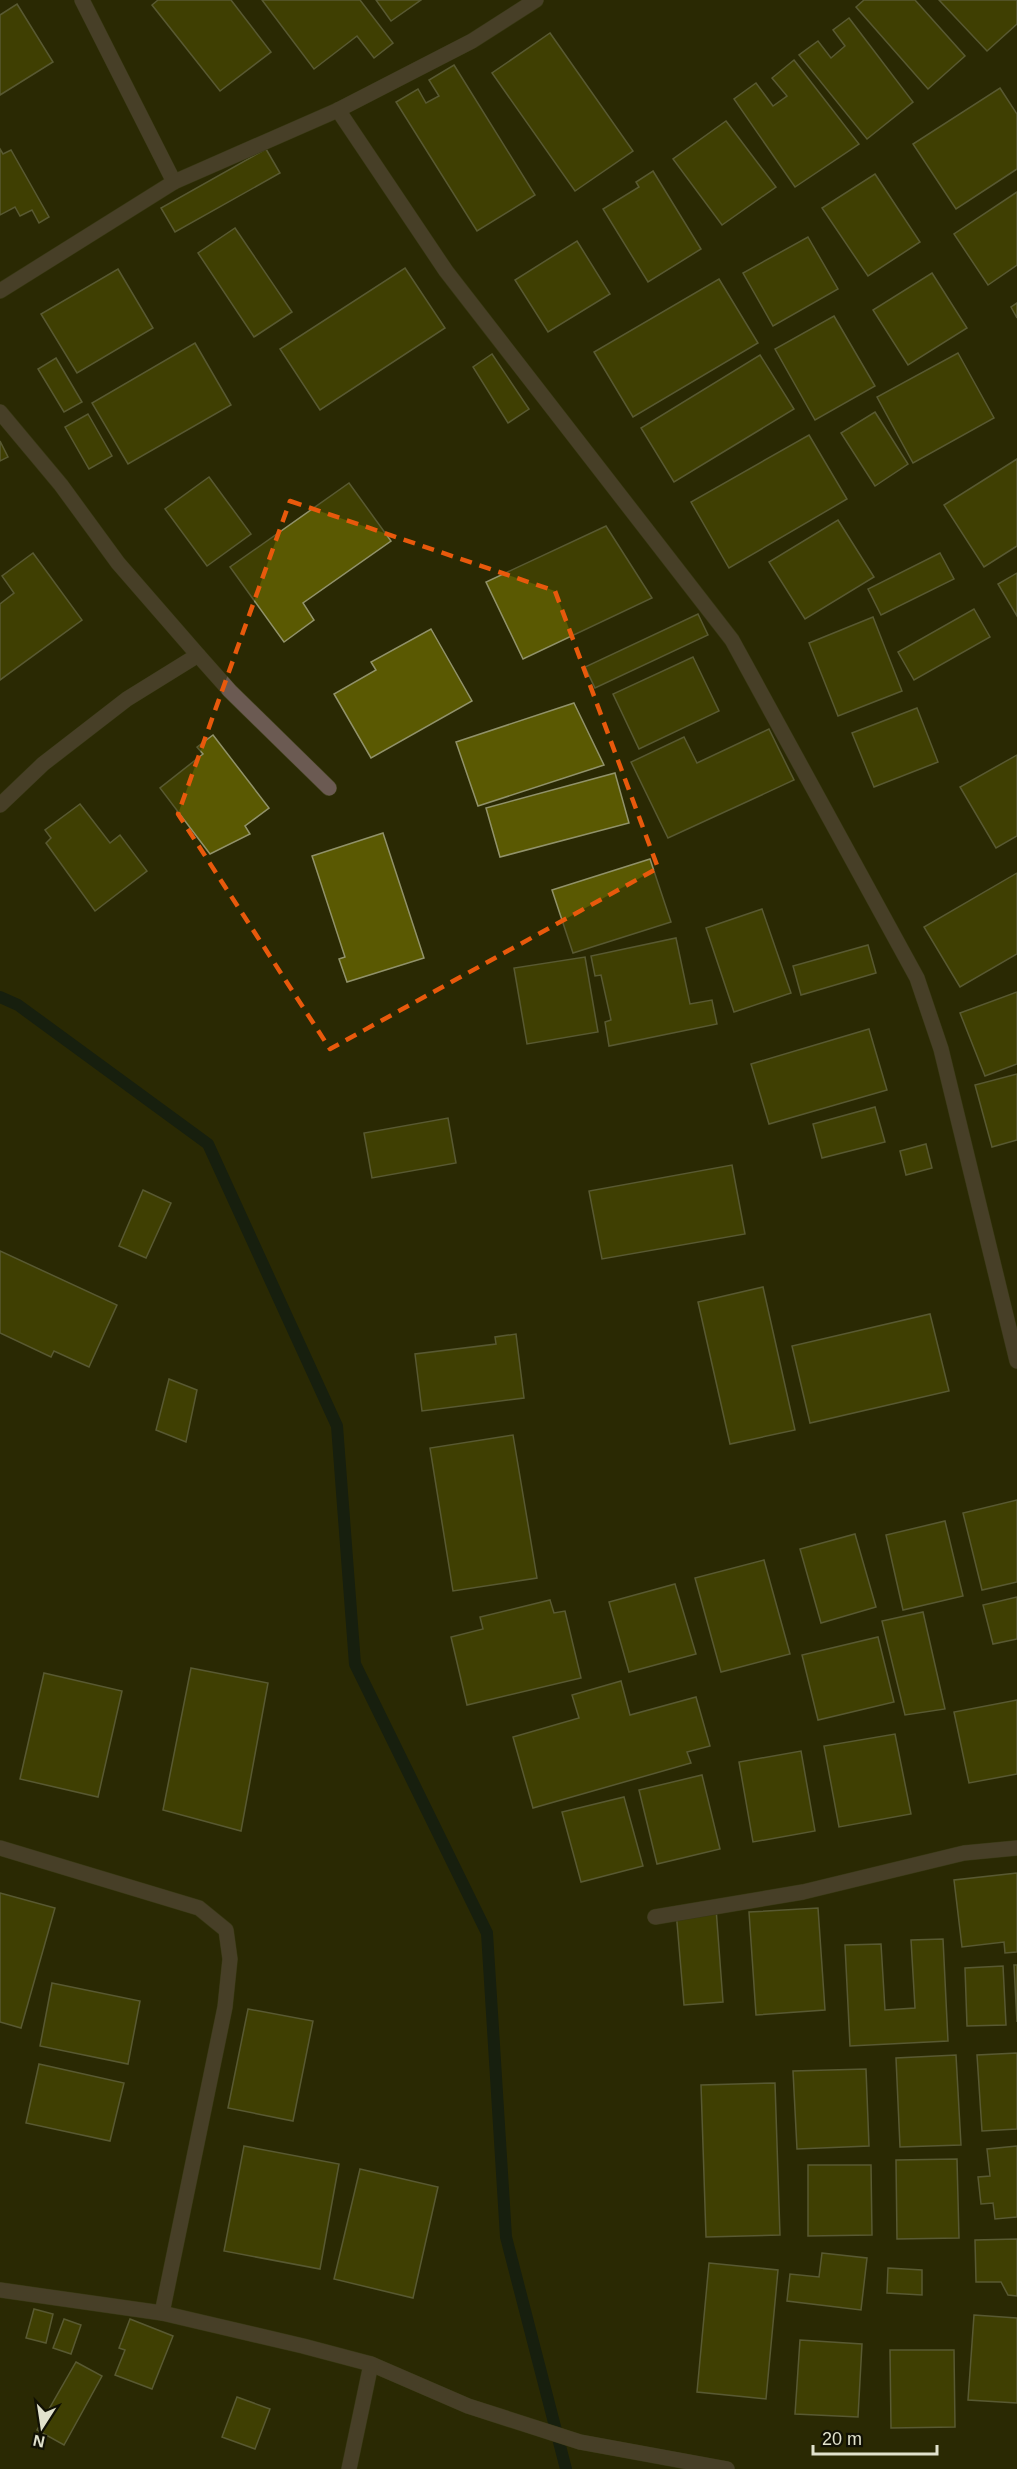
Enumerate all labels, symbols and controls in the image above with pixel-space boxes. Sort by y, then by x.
north arrow [12,2397,72,2457]
scale bar [813,2418,938,2456]
text: 20 m [822,2429,862,2449]
text: N [32,2432,46,2451]

